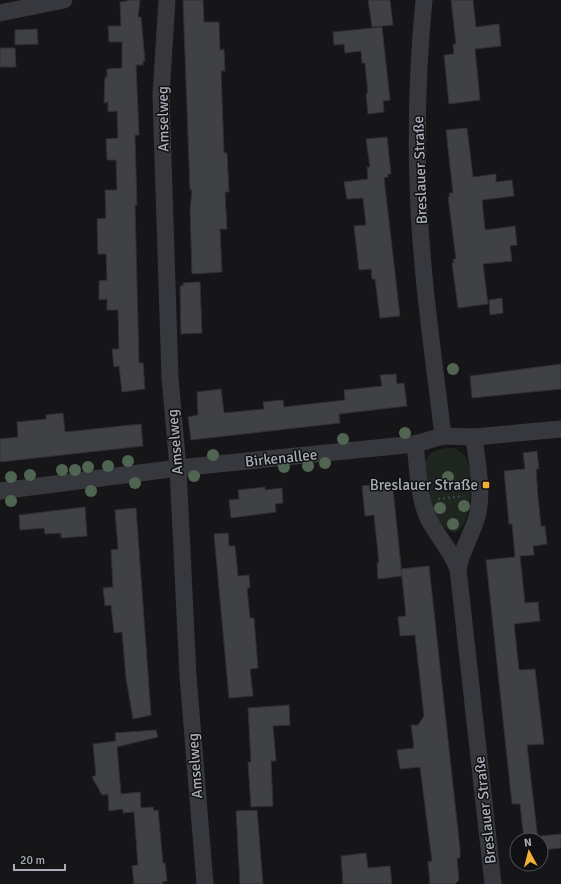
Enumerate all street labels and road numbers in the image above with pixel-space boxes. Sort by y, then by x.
street label: Amselweg [153,86,173,152]
street label: Breslauer Straße [409,116,431,224]
street label: Amselweg [163,408,187,475]
street label: Birkenallee [244,445,318,471]
street label: Amselweg [184,733,206,799]
street label: Breslauer Straße [470,755,500,865]

